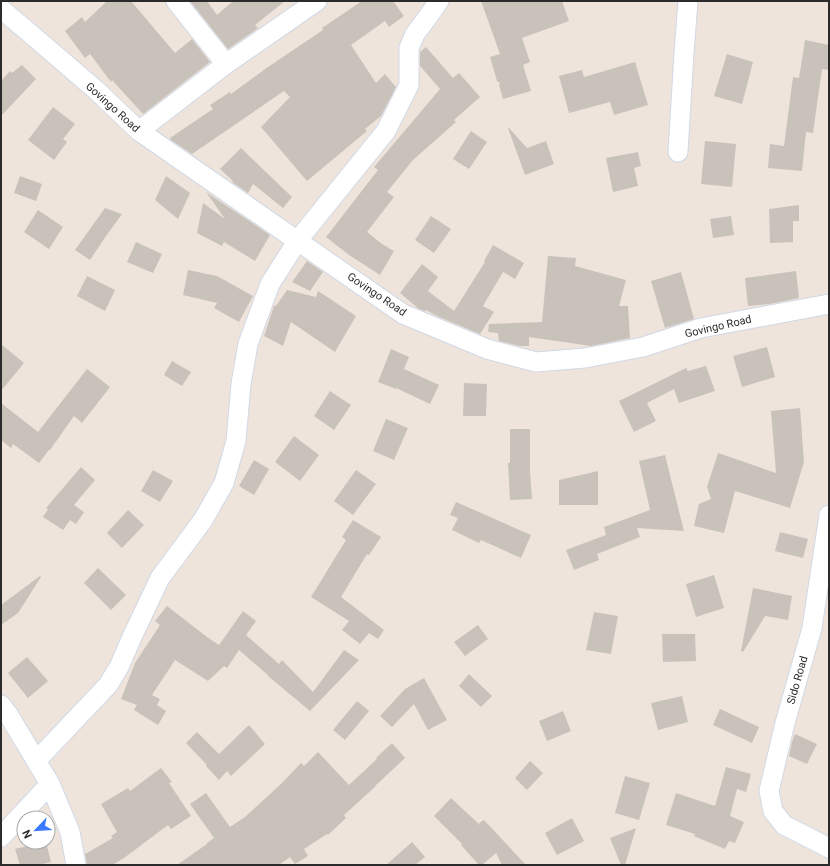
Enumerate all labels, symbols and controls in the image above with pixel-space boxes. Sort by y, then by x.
street label: Govingo Road [83,80,142,135]
street label: Govingo Road [345,270,409,319]
street label: Govingo Road [683,312,753,340]
street label: Sido Road [784,654,811,706]
north arrow [16,810,56,850]
text: N [20,828,35,840]

